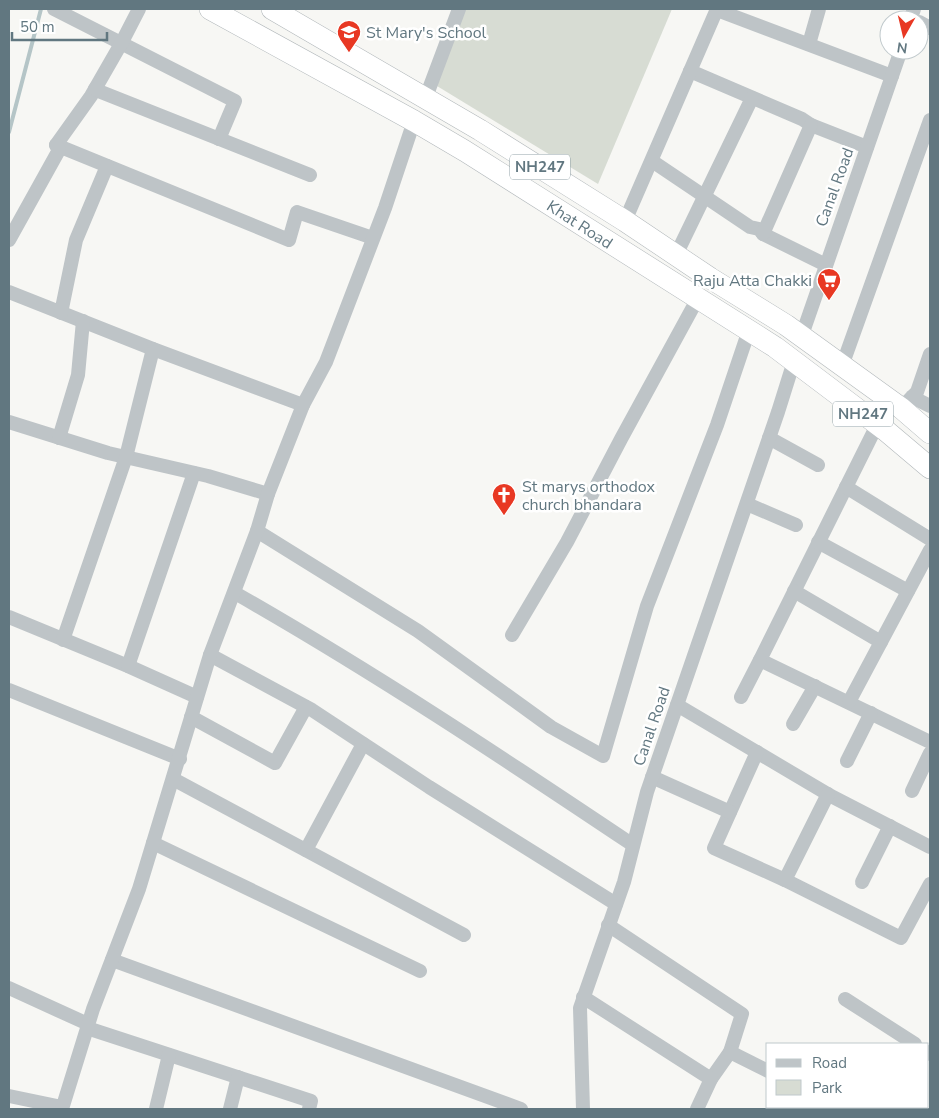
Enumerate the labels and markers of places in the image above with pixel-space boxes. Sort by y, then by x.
school or university icon: St Mary's School [336,19,362,53]
place label: St Mary's School [366,22,487,44]
supermarket icon: Raju Atta Chakki [816,267,842,301]
place label: Raju Atta Chakki [693,270,812,292]
place label: St marys orthodox church bhandara [522,476,655,516]
church icon: St marys orthodox church bhandara [491,482,517,516]

